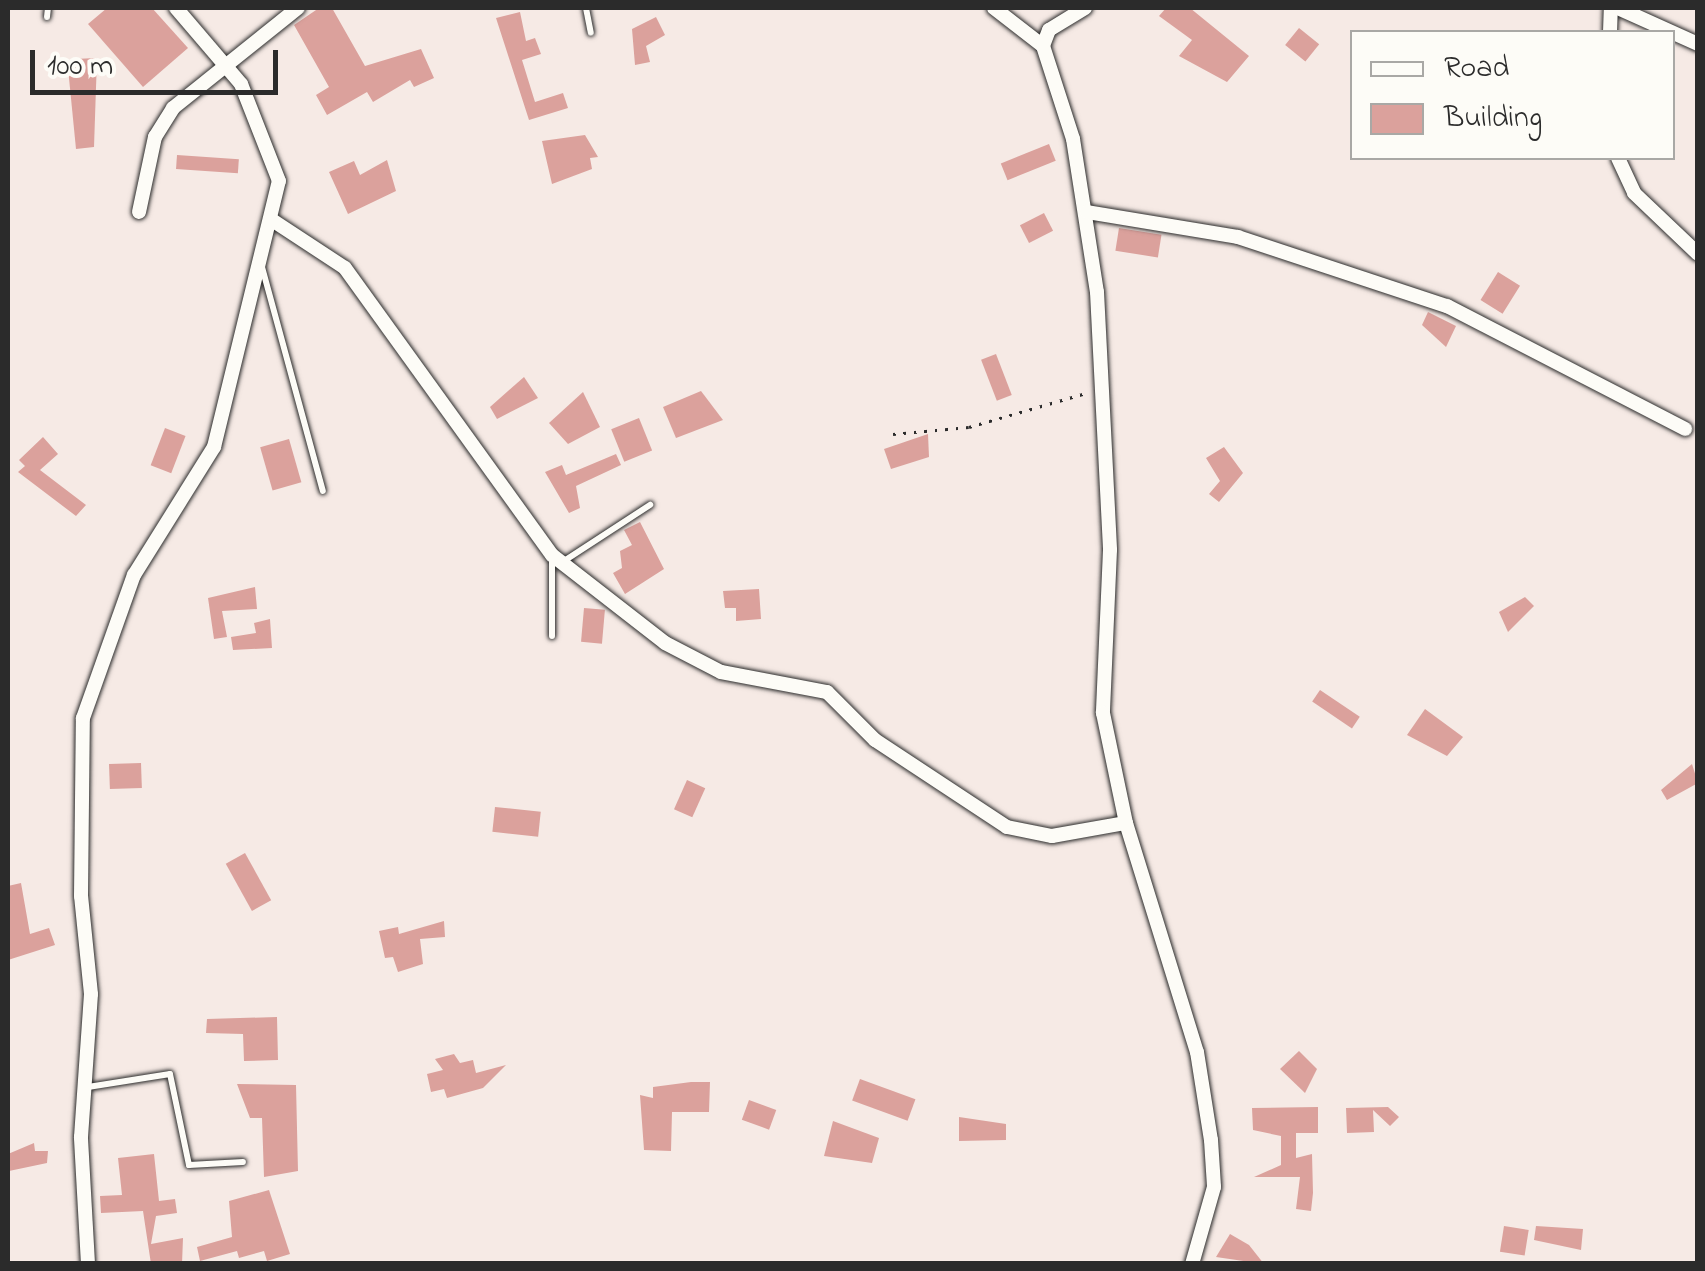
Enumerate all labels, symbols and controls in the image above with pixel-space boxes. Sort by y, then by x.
scale bar [35,30,282,92]
legend [1350,30,1675,160]
text: 100 m [47,45,113,89]
text: Road [1444,47,1509,91]
text: Building [1444,97,1542,141]

